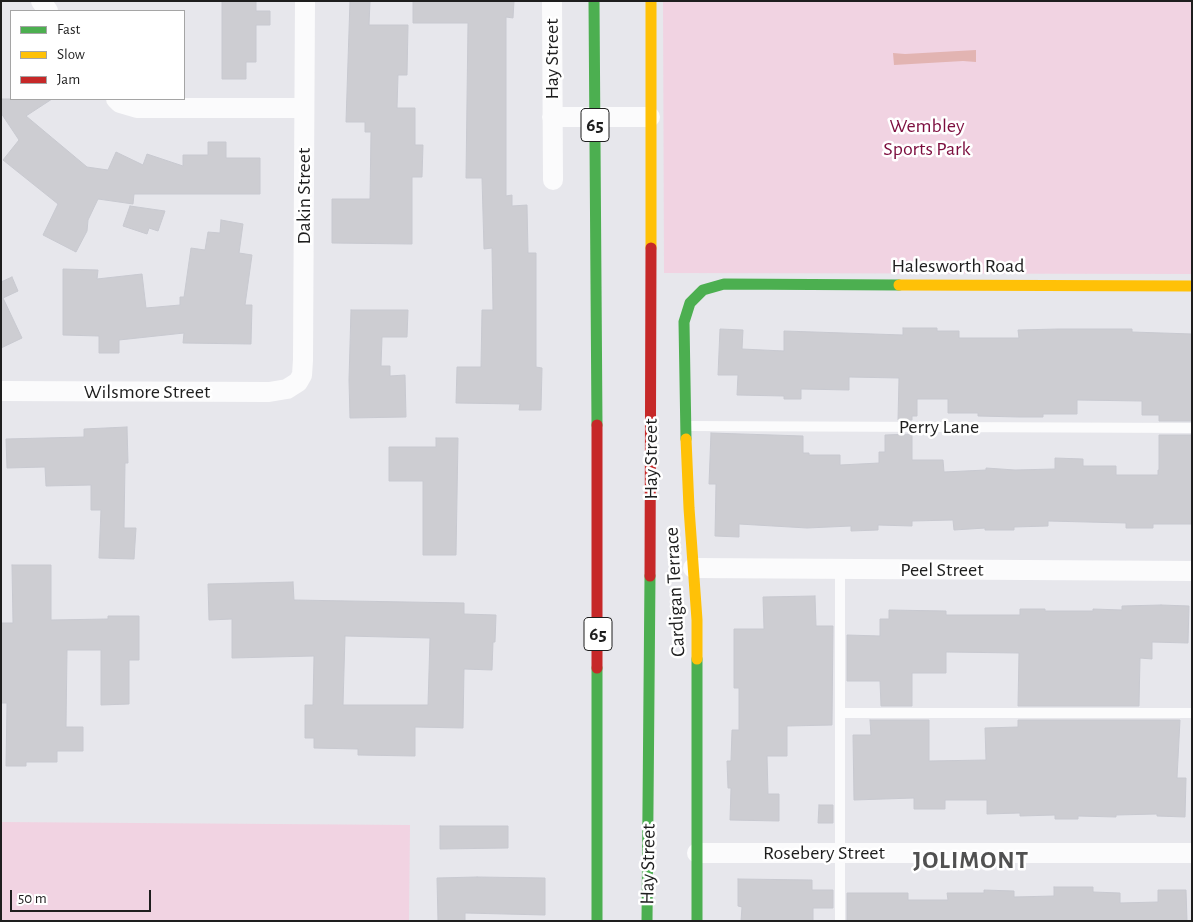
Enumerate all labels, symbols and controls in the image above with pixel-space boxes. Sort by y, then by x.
legend [10,10,185,100]
street label: Hay Street [540,18,564,100]
text: Fast [57,22,80,37]
text: Slow [57,47,85,62]
text: Jam [57,72,80,87]
road number: 65 [581,108,609,142]
park label: Wembley Sports Park [883,114,971,161]
street label: Dakin Street [292,148,316,244]
street label: Halesworth Road [891,254,1025,278]
street label: Wilsmore Street [84,380,210,404]
street label: Perry Lane [899,415,979,439]
street label: Hay Street [639,418,663,500]
street label: Cardigan Terrace [660,527,690,657]
street label: Peel Street [900,558,984,582]
road number: 65 [584,618,612,650]
street label: Hay Street [635,823,661,905]
street label: Rosebery Street [763,841,885,865]
district label: JOLIMONT [912,845,1030,875]
scale bar [12,880,154,912]
text: 50 m [18,891,47,906]

